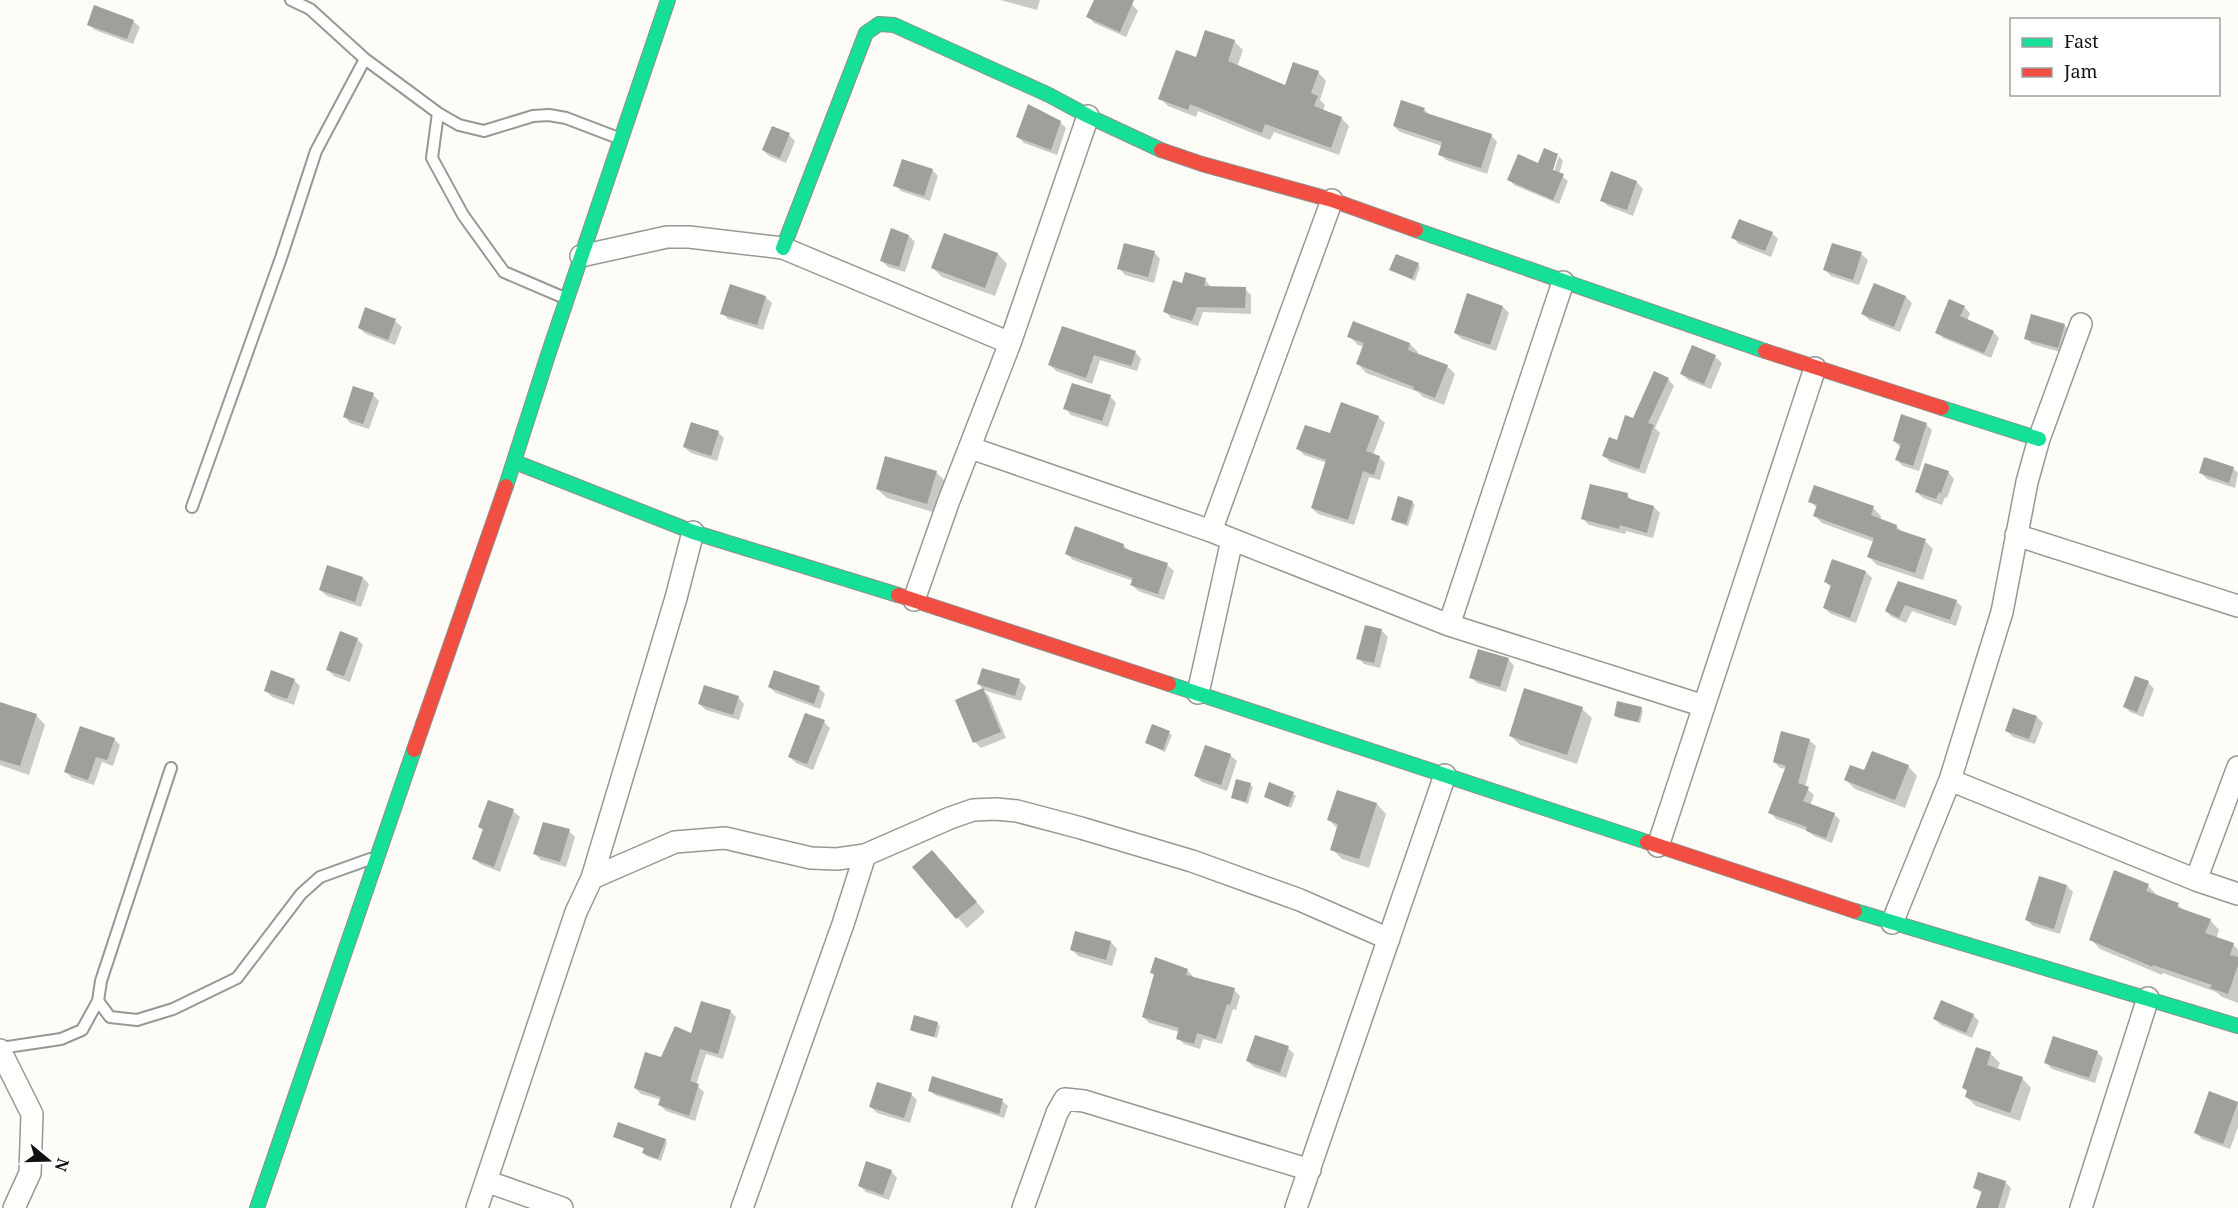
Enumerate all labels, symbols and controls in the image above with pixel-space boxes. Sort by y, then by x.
legend [2010,18,2220,96]
text: Fast [2064,29,2099,53]
text: Jam [2063,59,2098,83]
north arrow [18,1130,78,1190]
text: N [50,1155,75,1175]

